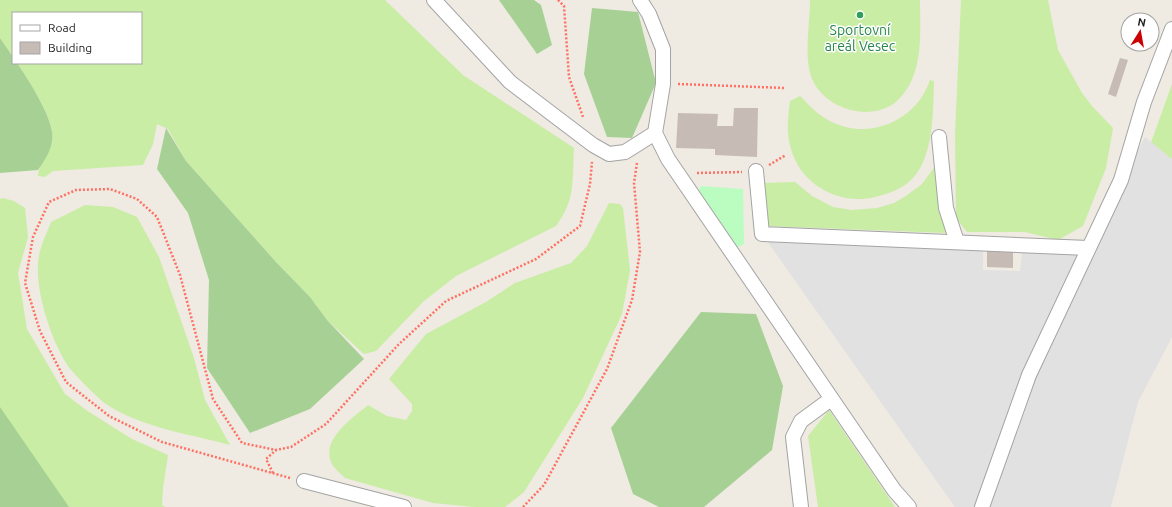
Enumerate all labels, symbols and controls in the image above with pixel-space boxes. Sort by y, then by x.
marker: Sportovní areál Vesec [855,10,865,20]
legend [12,12,142,64]
north arrow [1120,12,1160,52]
text: N [1137,16,1147,29]
text: Road [48,21,76,34]
place label: Sportovní areál Vesec [825,22,896,54]
text: Building [48,41,92,54]

